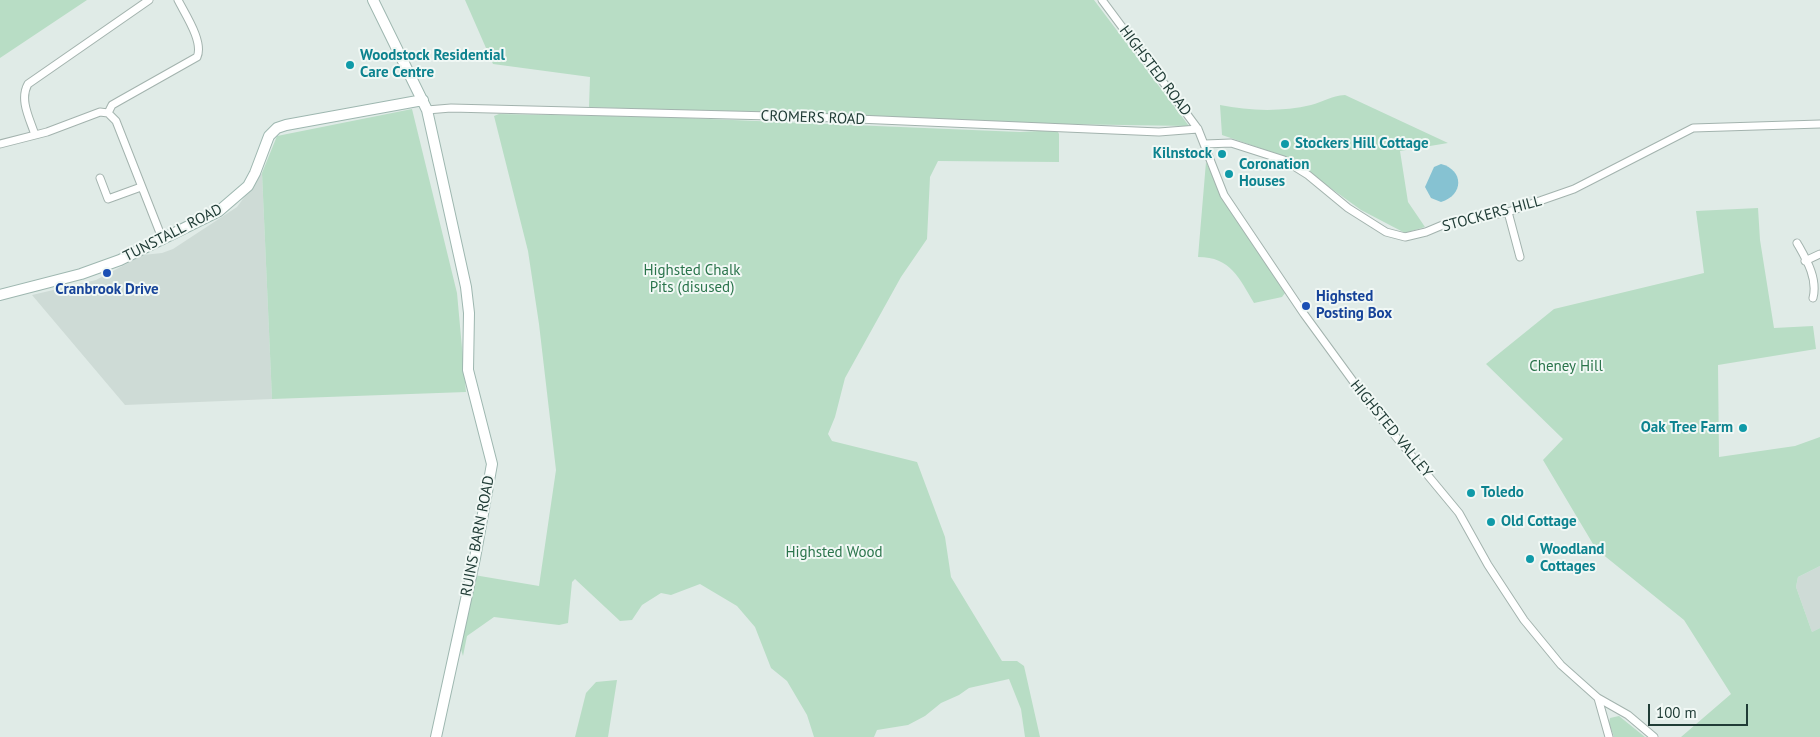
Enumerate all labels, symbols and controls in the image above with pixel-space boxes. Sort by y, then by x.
street label: HIGHSTED ROAD [1115,22,1195,120]
place label: Woodstock Residential Care Centre [360,47,505,82]
marker: Woodstock Residential Care Centre [344,59,356,71]
street label: CROMERS ROAD [760,107,866,129]
place label: Stockers Hill Cottage [1295,135,1429,153]
marker: Stockers Hill Cottage [1279,138,1291,150]
place label: Kilnstock [1153,145,1212,163]
marker: Kilnstock [1216,148,1228,160]
place label: Coronation Houses [1239,156,1309,191]
marker: Coronation Houses [1223,168,1235,180]
street label: STOCKERS HILL [1440,192,1544,236]
street label: TUNSTALL ROAD [121,200,225,266]
park label: Highsted Chalk Pits (disused) [643,262,741,297]
marker: Cranbrook Drive [101,267,113,279]
place label: Cranbrook Drive [55,281,159,299]
place label: Highsted Posting Box [1316,288,1392,323]
marker: Highsted Posting Box [1300,300,1312,312]
park label: Cheney Hill [1529,358,1603,376]
street label: HIGHSTED VALLEY [1346,377,1436,481]
place label: Oak Tree Farm [1641,419,1733,437]
marker: Oak Tree Farm [1737,422,1749,434]
street label: RUINS BARN ROAD [457,474,499,598]
place label: Toledo [1481,484,1524,502]
marker: Toledo [1465,487,1477,499]
place label: Old Cottage [1501,513,1577,531]
marker: Old Cottage [1485,516,1497,528]
place label: Woodland Cottages [1540,541,1604,576]
park label: Highsted Wood [785,544,883,562]
marker: Woodland Cottages [1524,553,1536,565]
scale bar [1650,694,1750,726]
text: 100 m [1656,703,1697,722]

